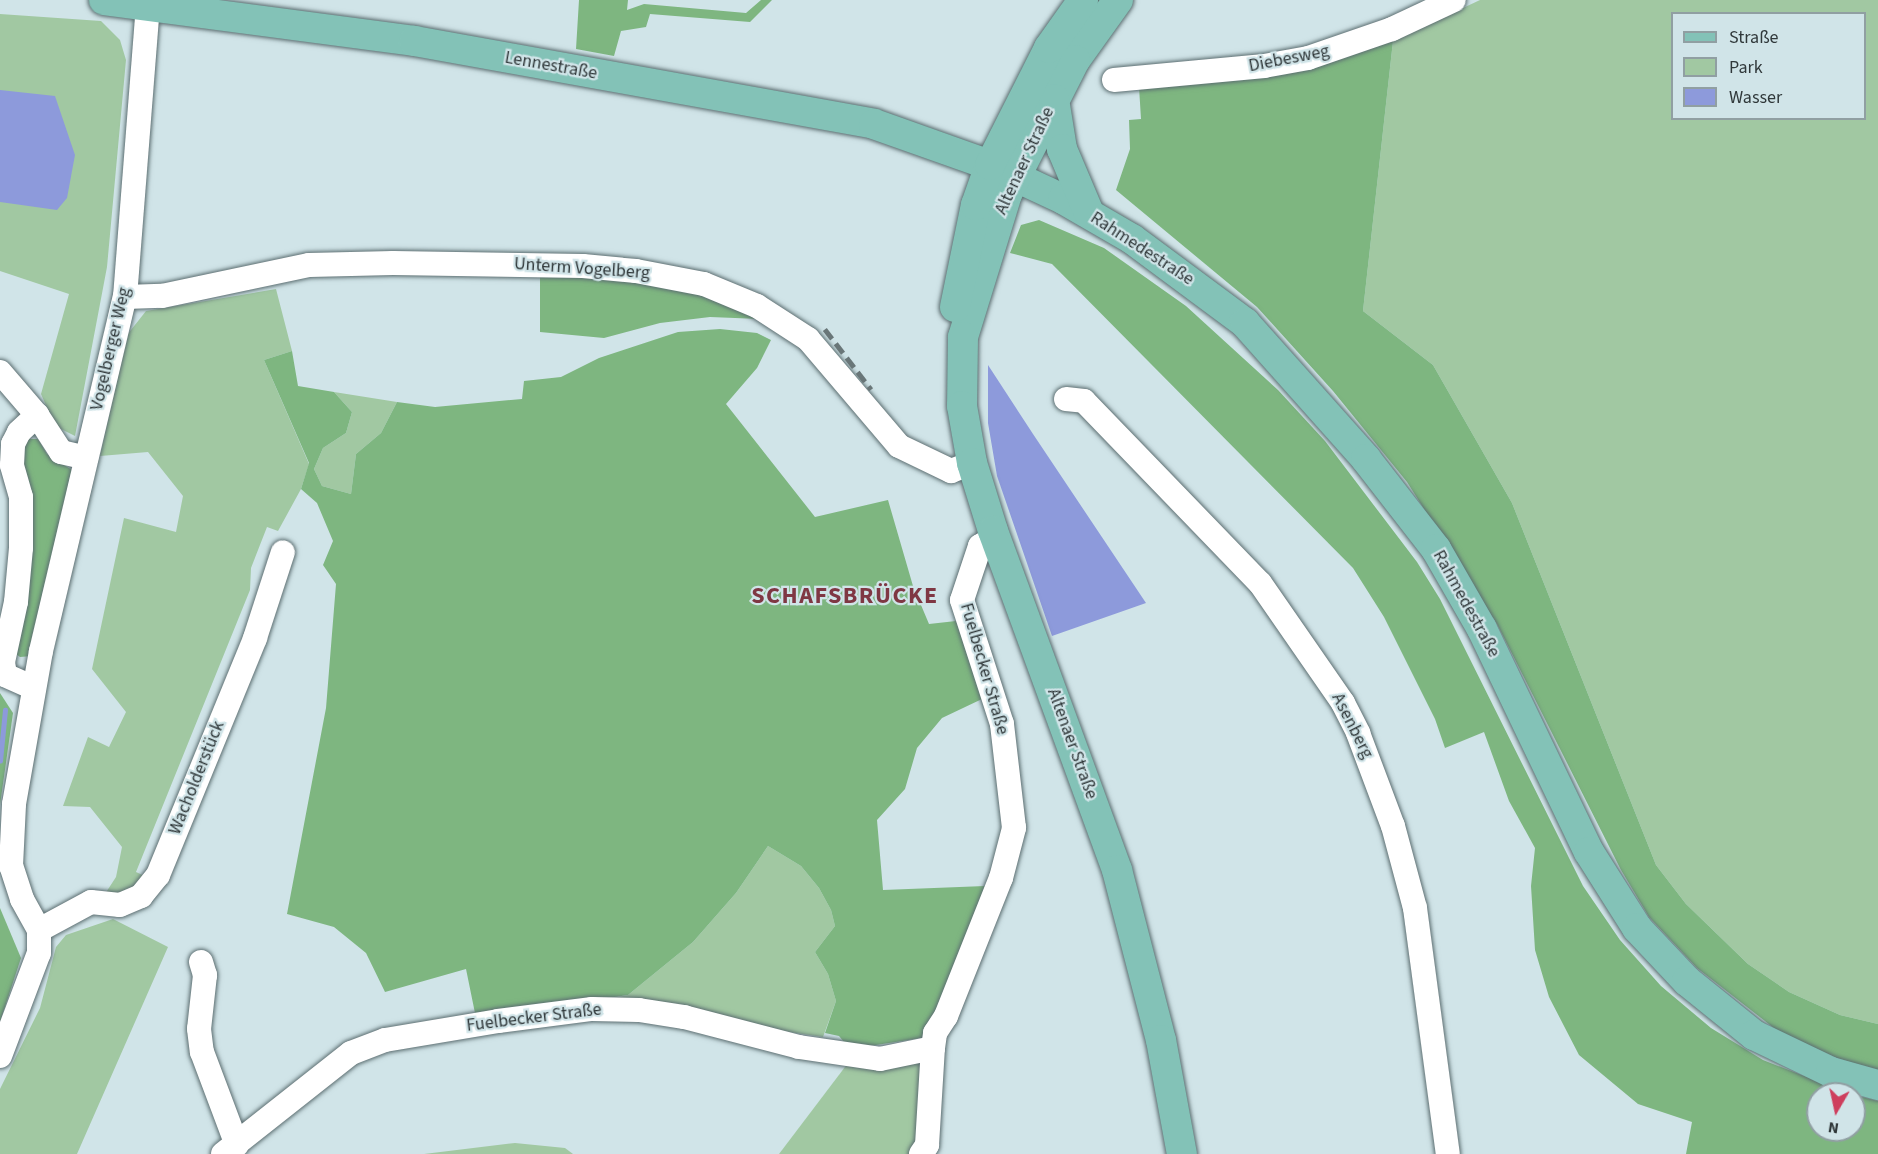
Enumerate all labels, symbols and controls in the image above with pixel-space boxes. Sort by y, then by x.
legend [1671,12,1866,120]
text: Straße [1729,25,1778,50]
street label: Diebesweg [1247,41,1331,77]
street label: Lennestraße [503,47,599,85]
text: Park [1729,55,1763,80]
text: Wasser [1729,85,1782,110]
street label: Altenaer Straße [991,104,1059,218]
street label: Rahmedestraße [1086,207,1198,291]
street label: Unterm Vogelberg [513,253,651,285]
street label: Vogelberger Weg [86,285,136,413]
street label: Rahmedestraße [1428,547,1504,661]
district label: SCHAFSBRÜCKE [751,582,939,610]
street label: Fuelbecker Straße [955,601,1013,737]
street label: Altenaer Straße [1042,686,1102,802]
street label: Asenberg [1326,690,1378,762]
street label: Wacholderstück [164,718,230,838]
street label: Fuelbecker Straße [465,999,603,1037]
north arrow [1806,1082,1866,1142]
text: N [1827,1116,1840,1140]

